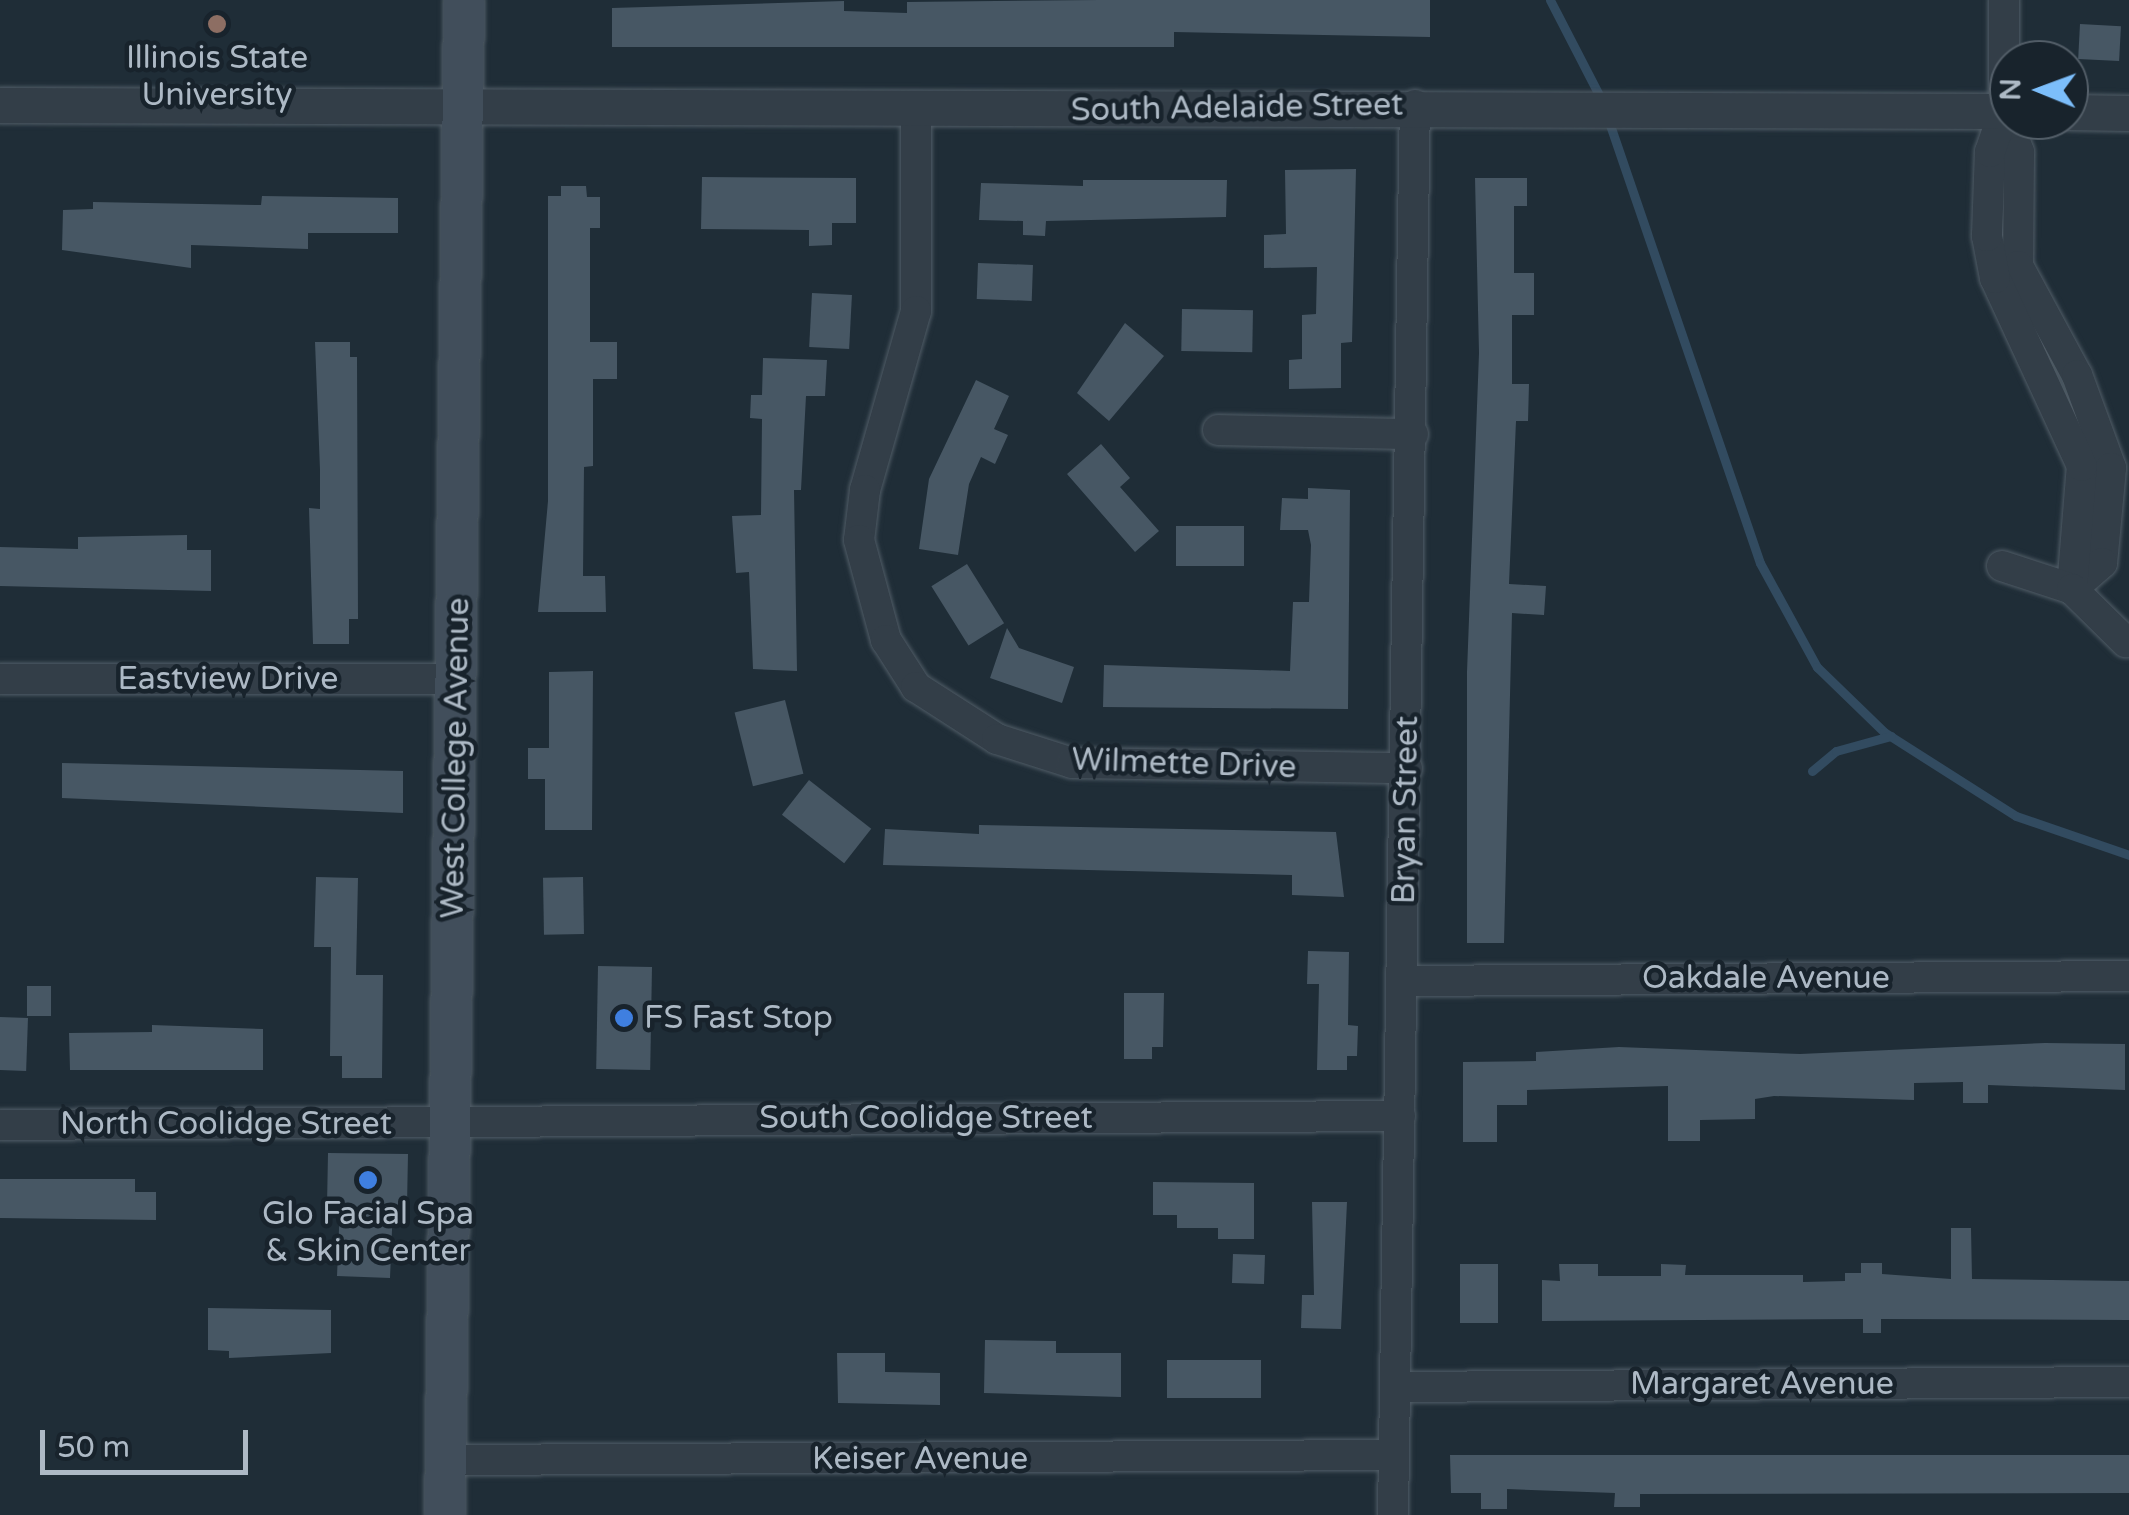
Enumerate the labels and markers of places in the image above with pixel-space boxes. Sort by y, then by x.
marker: Illinois State University [206,13,228,35]
place label: Illinois State University [126,40,308,115]
place label: FS Fast Stop [644,999,833,1037]
marker: FS Fast Stop [613,1007,635,1029]
marker: Glo Facial Spa & Skin Center [357,1169,379,1191]
place label: Glo Facial Spa & Skin Center [262,1196,474,1271]

